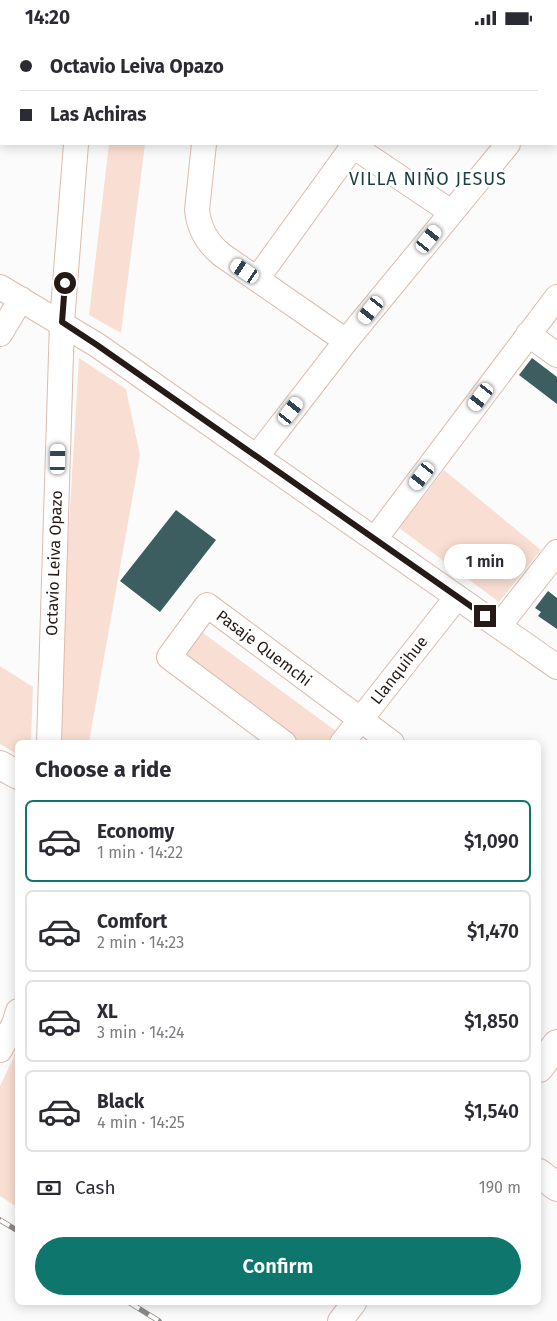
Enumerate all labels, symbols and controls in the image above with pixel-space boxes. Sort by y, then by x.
text: 14:20 [25,6,70,29]
text: Octavio Leiva Opazo [50,55,224,78]
text: Las Achiras [50,103,146,126]
district label: VILLA NIÑO JESUS [349,167,507,190]
car [413,223,444,255]
car [228,256,261,286]
route start [54,272,76,294]
car [355,294,386,326]
car [465,381,496,413]
car [275,395,306,427]
car [50,444,65,474]
car [406,460,437,492]
street label: Octavio Leiva Opazo [42,490,66,636]
callout: 1 min [444,543,526,579]
text: 1 min [466,552,504,571]
route end [474,605,496,627]
street label: Pasaje Quemchi [213,606,315,690]
street label: Llanquihue [366,632,432,708]
text: Choose a ride [35,756,171,783]
icon: car [37,819,82,864]
text: Economy [97,820,174,843]
text: $1,090 [464,830,519,853]
text: 1 min · 14:22 [97,843,183,862]
icon: car [37,909,82,954]
text: Comfort [97,910,167,933]
text: $1,470 [467,920,519,943]
text: 2 min · 14:23 [97,933,184,952]
icon: car [37,999,82,1044]
text: XL [97,1000,118,1023]
text: $1,850 [464,1010,519,1033]
text: 3 min · 14:24 [97,1023,184,1042]
icon: car [37,1089,82,1134]
text: Black [97,1090,144,1113]
text: $1,540 [464,1100,519,1123]
text: 4 min · 14:25 [97,1113,185,1132]
icon: cash [35,1174,63,1202]
text: Cash [75,1176,116,1199]
text: 190 m [479,1178,521,1197]
button: Confirm [35,1237,521,1295]

